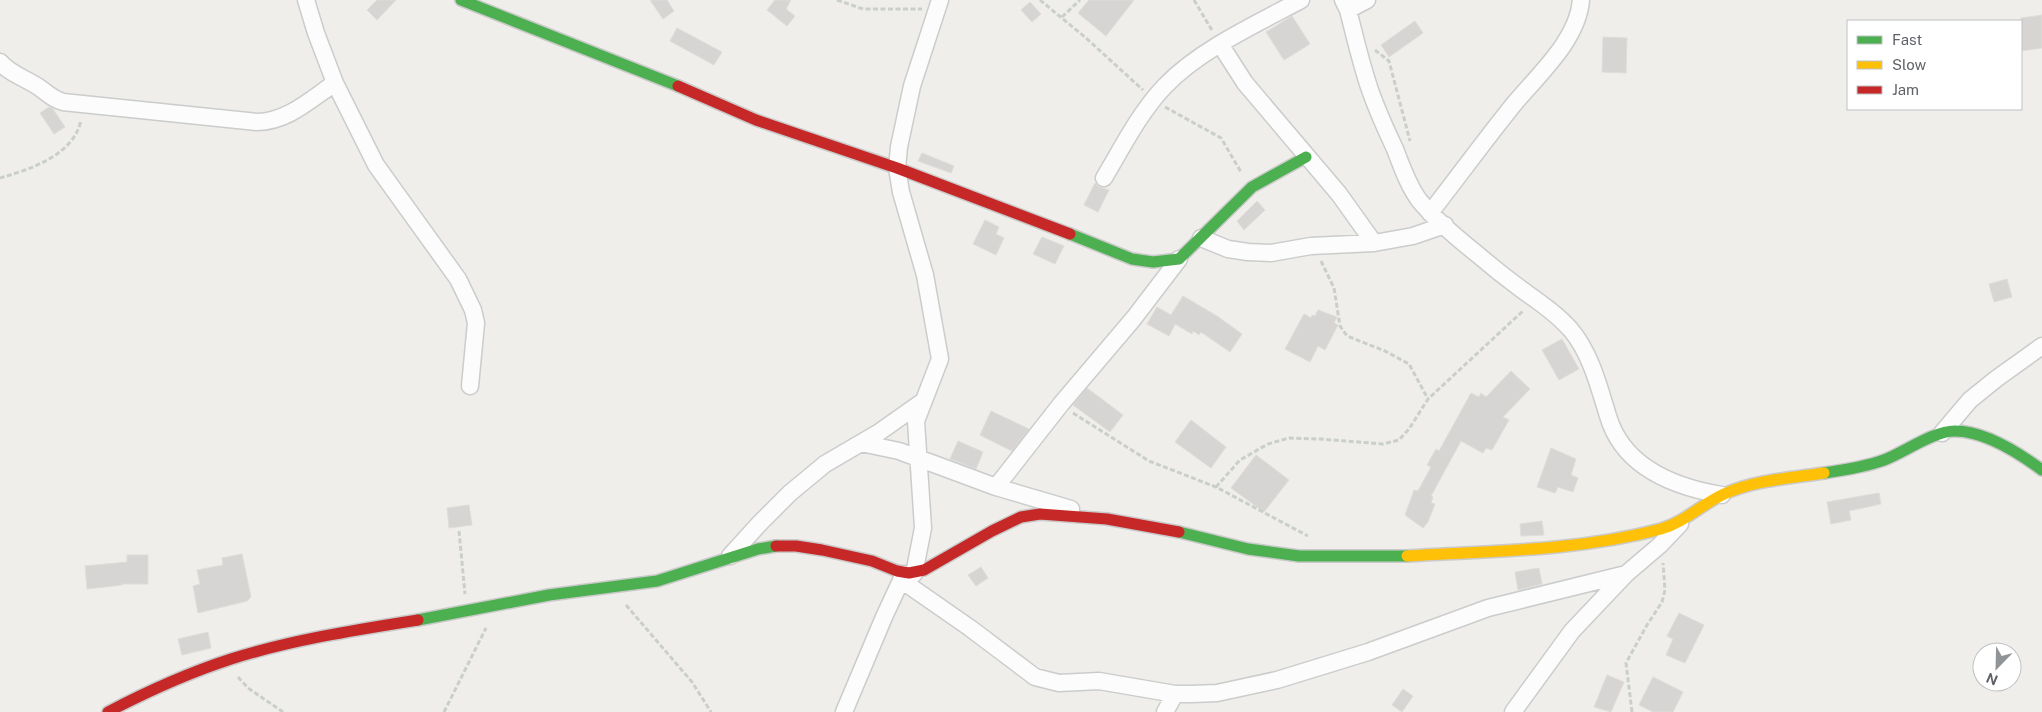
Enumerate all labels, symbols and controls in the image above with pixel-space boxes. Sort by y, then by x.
legend [1847,20,2022,110]
text: Fast [1892,31,1922,48]
text: Slow [1892,56,1927,73]
text: Jam [1892,81,1919,98]
north arrow [1972,642,2022,692]
text: N [1984,669,2000,688]

